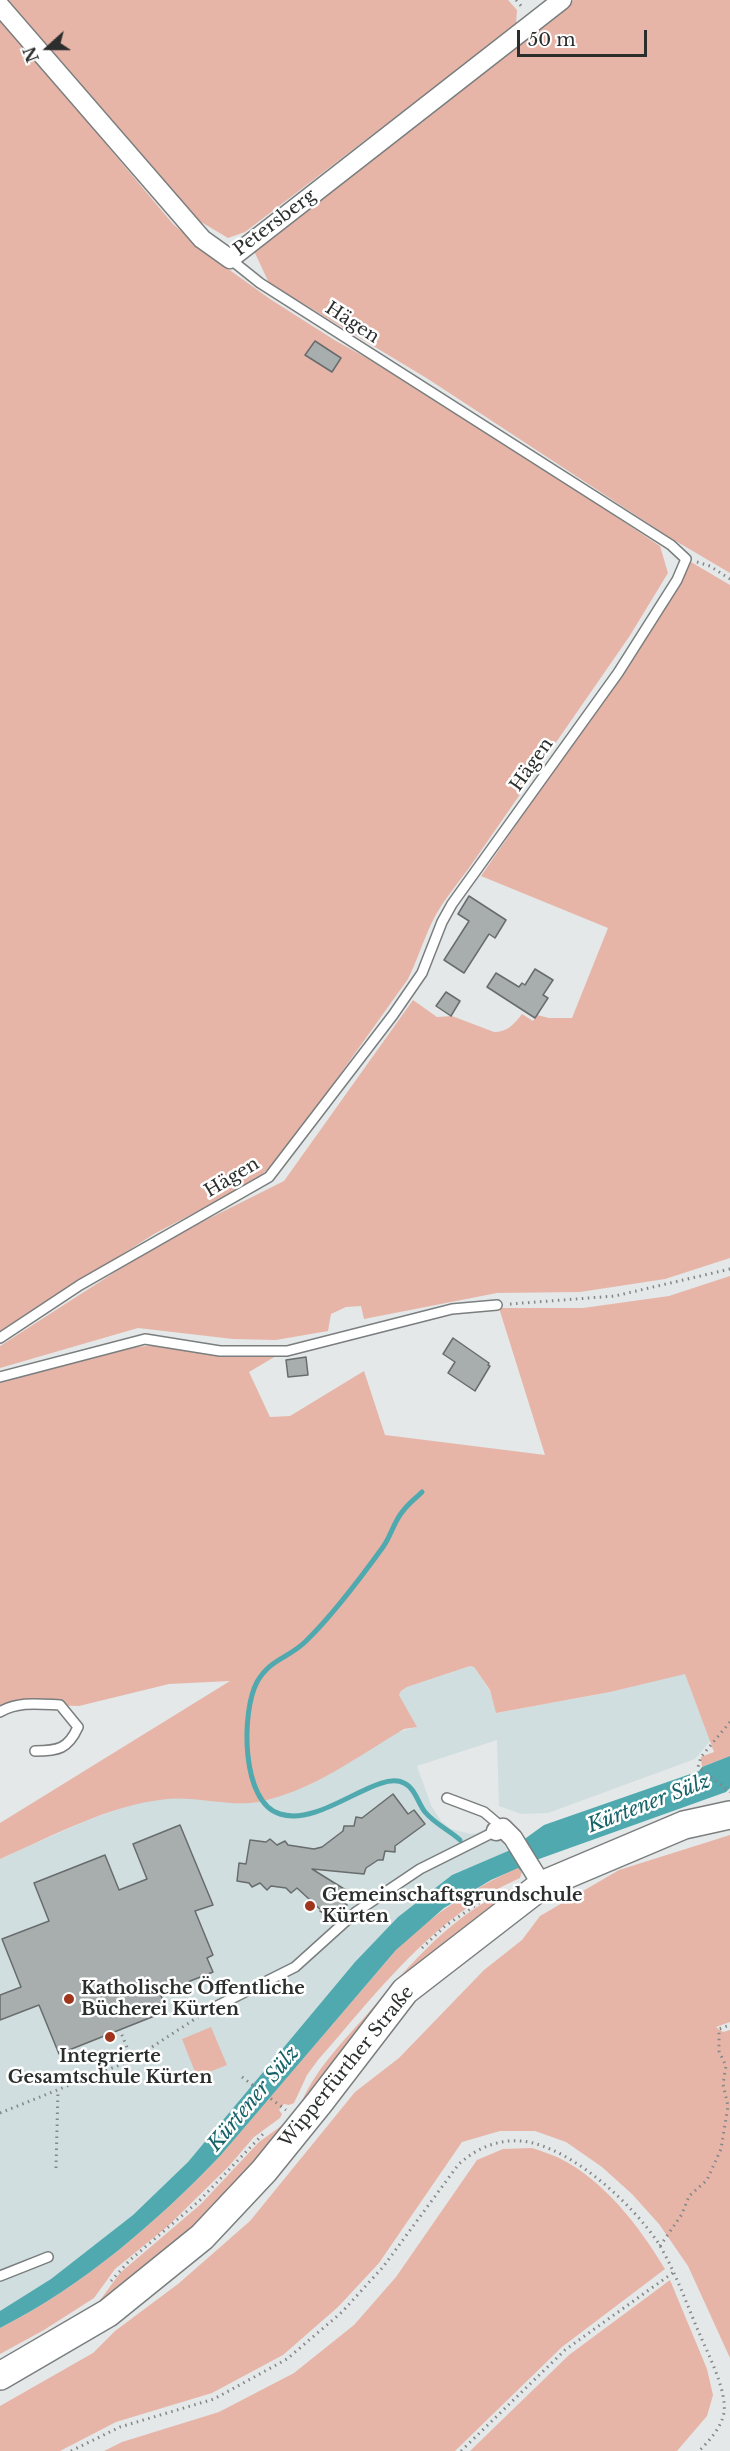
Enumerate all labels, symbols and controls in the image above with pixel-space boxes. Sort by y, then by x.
north arrow [18,18,78,78]
scale bar [520,18,650,56]
text: 50 m [528,29,576,51]
text: N [19,44,43,65]
street label: Petersberg [230,185,320,261]
street label: Hägen [321,298,383,348]
street label: Hägen [506,734,558,796]
street label: Hägen [201,1153,263,1203]
water label: Kürtener Sülz [584,1770,714,1838]
place label: Gemeinschaftsgrundschule Kürten [322,1885,583,1928]
marker: Gemeinschaftsgrundschule Kürten [303,1899,317,1913]
place label: Katholische Öffentliche Bücherei Kürten [81,1978,305,2020]
street label: Wipperfürther Straße [275,1982,419,2152]
marker: Katholische Öffentliche Bücherei Kürten [62,1992,76,2006]
marker: Integrierte Gesamtschule Kürten [103,2030,117,2044]
water label: Kürtener Sülz [203,2042,305,2156]
place label: Integrierte Gesamtschule Kürten [8,2046,212,2088]

